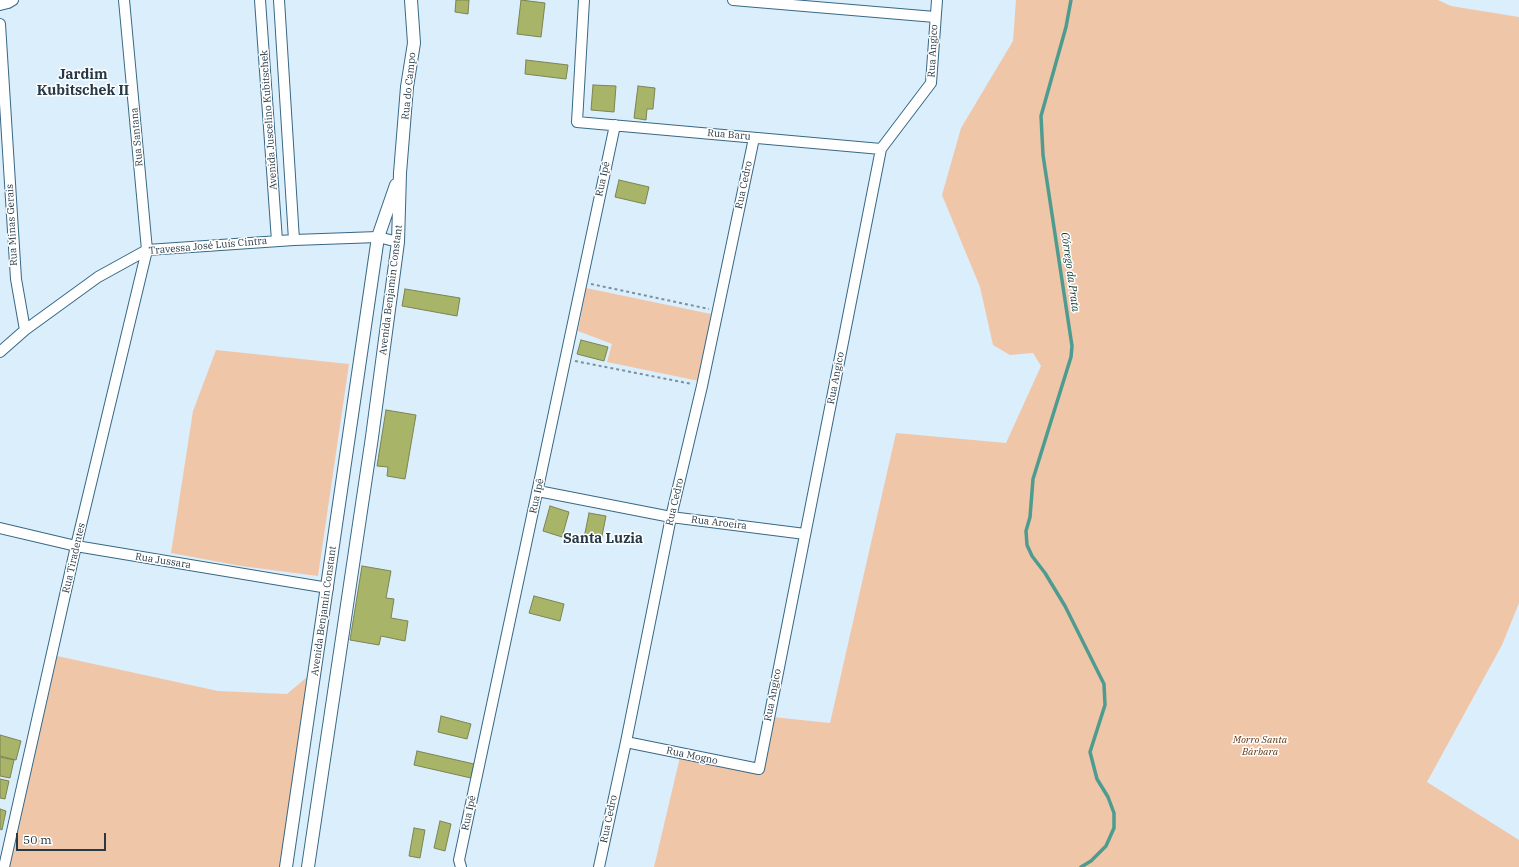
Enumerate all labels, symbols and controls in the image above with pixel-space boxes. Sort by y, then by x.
street label: Rua Angico [926,24,940,78]
street label: Avenida Juscelino Kubitschek [258,50,280,190]
street label: Rua do Campo [399,52,419,120]
district label: Jardim Kubitschek II [37,67,129,100]
street label: Rua Santana [128,107,146,167]
street label: Rua Baru [707,127,751,143]
street label: Rua Ipê [593,160,613,198]
street label: Rua Cedro [733,160,755,210]
street label: Rua Minas Gerais [4,184,20,266]
street label: Avenida Benjamin Constant [377,224,405,356]
water label: Córrego da Prata [1058,231,1082,313]
street label: Travessa José Luís Cintra [148,235,268,257]
street label: Rua Angico [825,351,847,405]
street label: Rua Ipê [527,477,547,515]
street label: Rua Cedro [664,477,686,527]
street label: Rua Aroeira [690,514,748,532]
street label: Rua Tiradentes [60,522,88,594]
district label: Santa Luzia [563,531,643,547]
street label: Avenida Benjamin Constant [309,545,339,677]
street label: Rua Jussara [134,551,192,571]
street label: Rua Angico [762,668,784,722]
park label: Morro Santa Bárbara [1233,734,1287,758]
street label: Rua Mogno [665,745,719,767]
street label: Rua Ipê [459,794,479,832]
street label: Rua Cedro [598,794,620,844]
scale bar [18,825,108,851]
text: 50 m [23,832,52,847]

